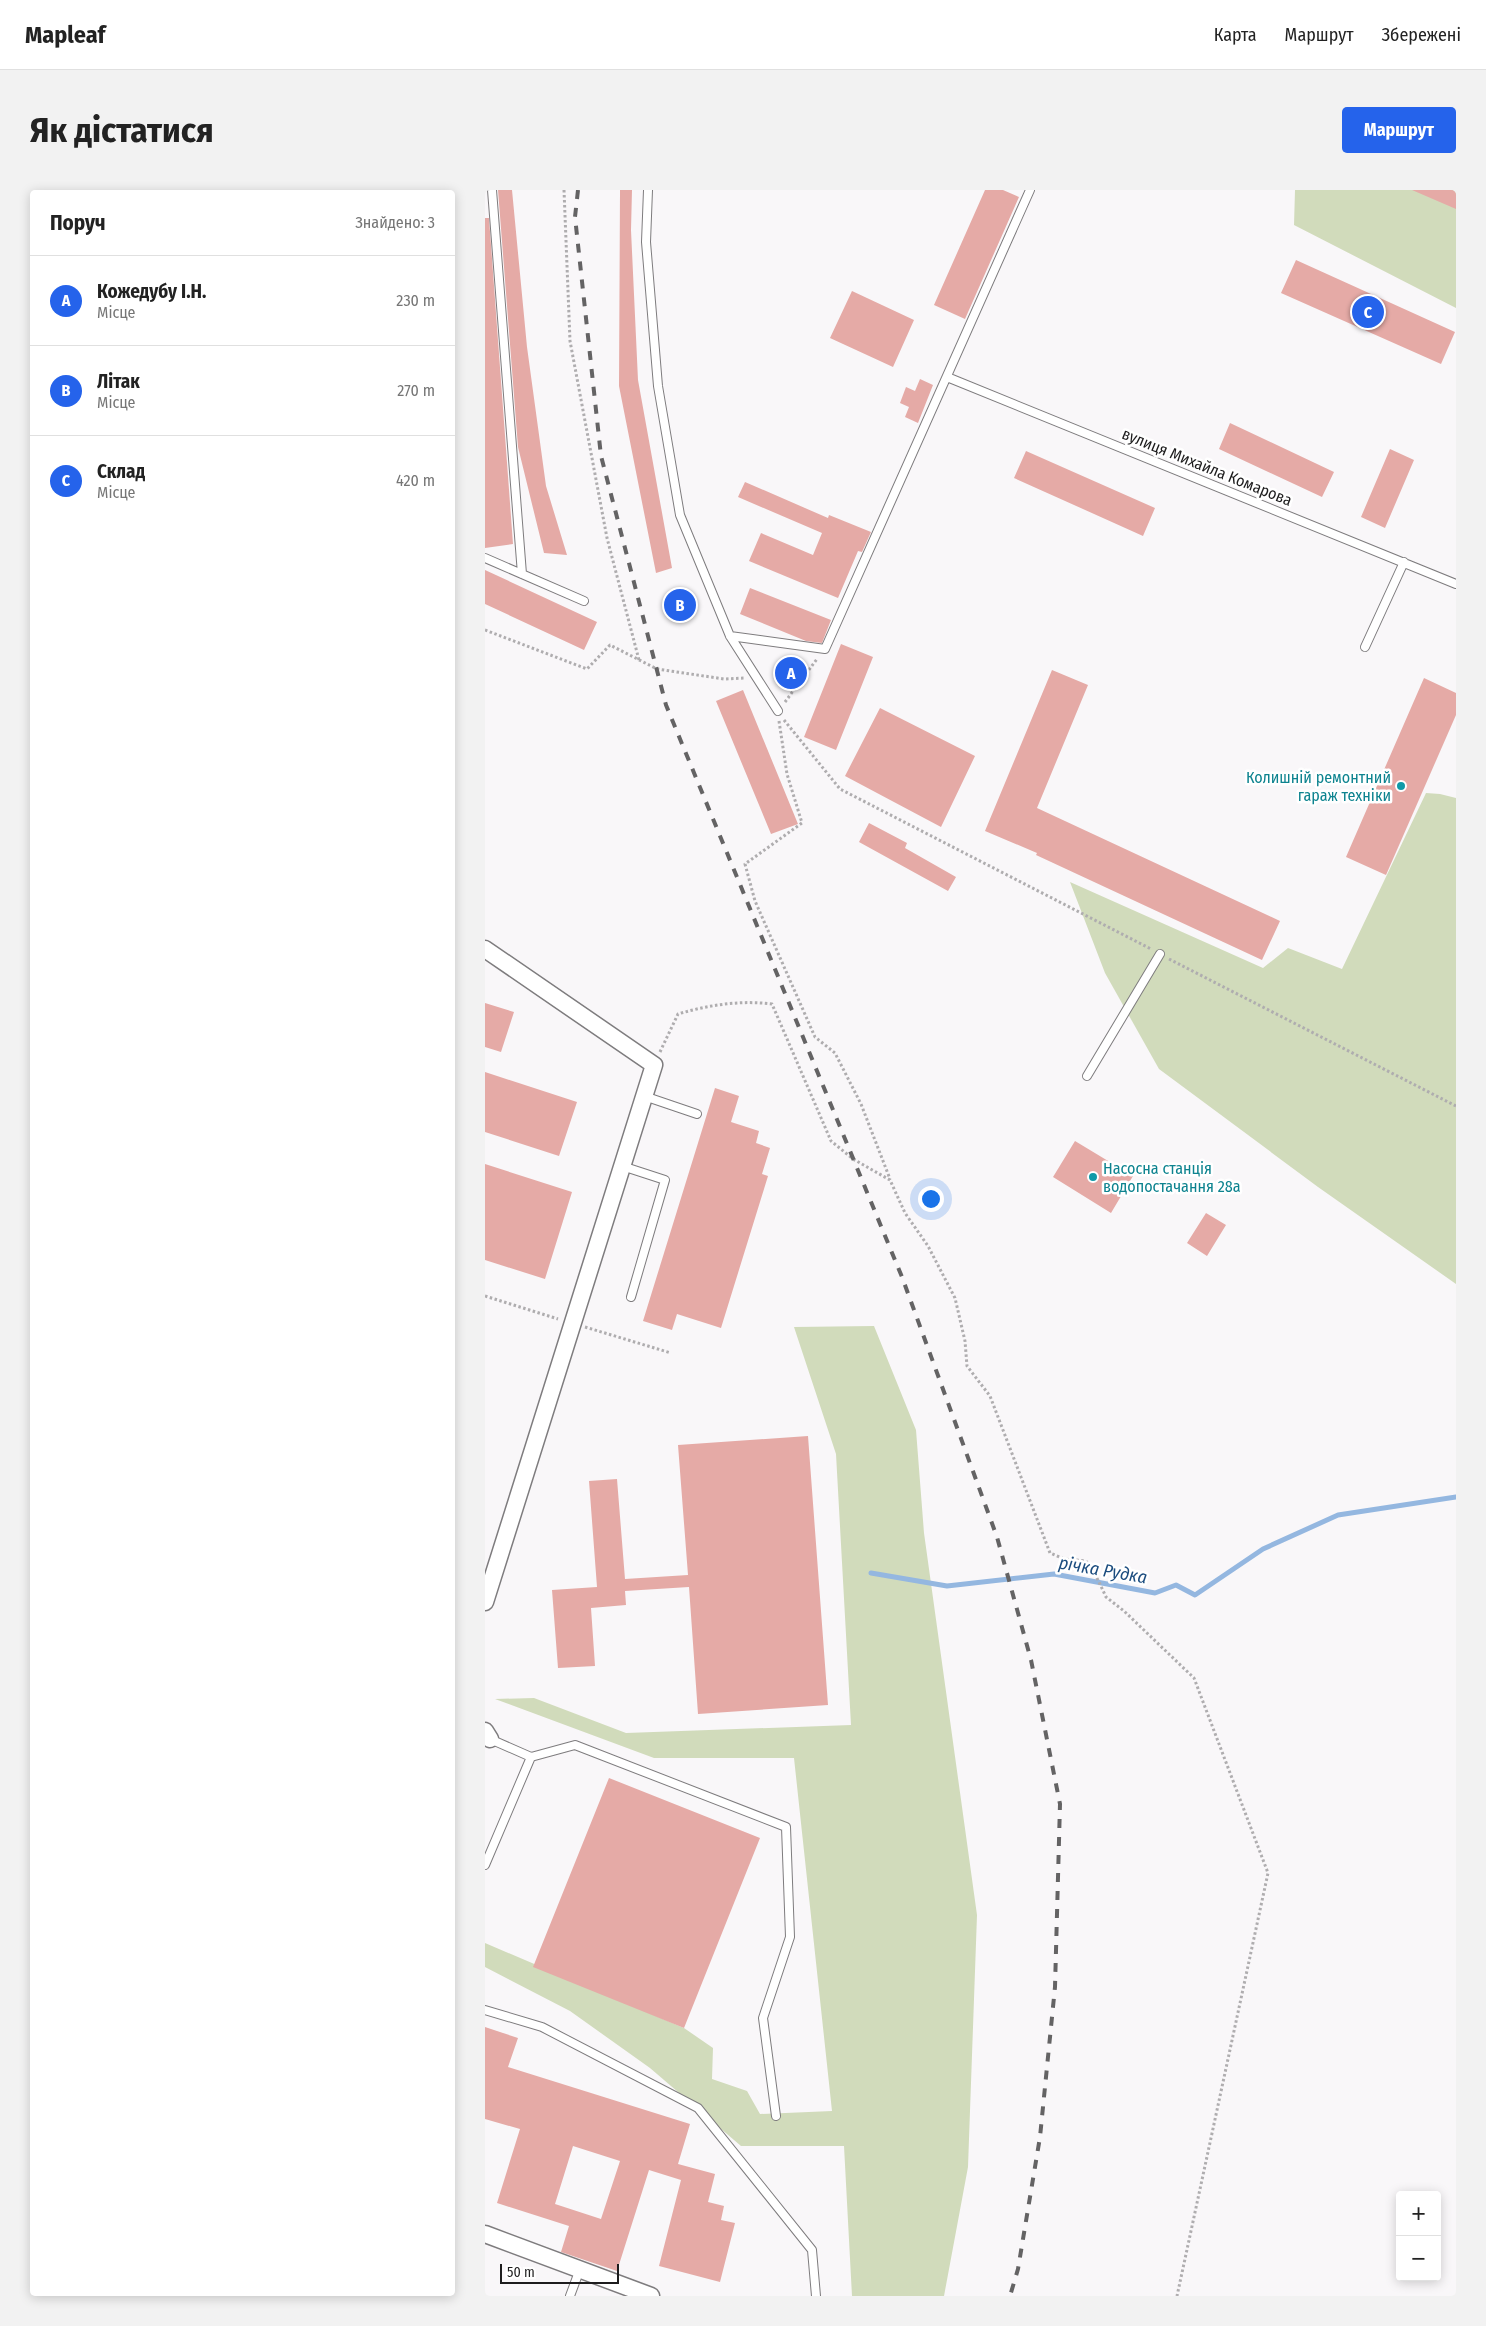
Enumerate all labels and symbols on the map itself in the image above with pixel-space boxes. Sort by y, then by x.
pin: C [1352,293,1384,331]
street label: вулиця Михайла Комарова [1119,424,1295,510]
pin: B [664,586,696,624]
pin: A [775,654,807,692]
place label: Колишній ремонтний гараж техніки [1246,768,1391,805]
marker: Колишній ремонтний гараж техніки [1395,780,1407,792]
place label: Насосна станція водопостачання 28а [1103,1159,1241,1196]
marker: Насосна станція водопостачання 28а [1087,1171,1099,1183]
your location [918,1186,944,1212]
water label: річка Рудка [1057,1551,1149,1589]
scale bar [500,2261,619,2284]

